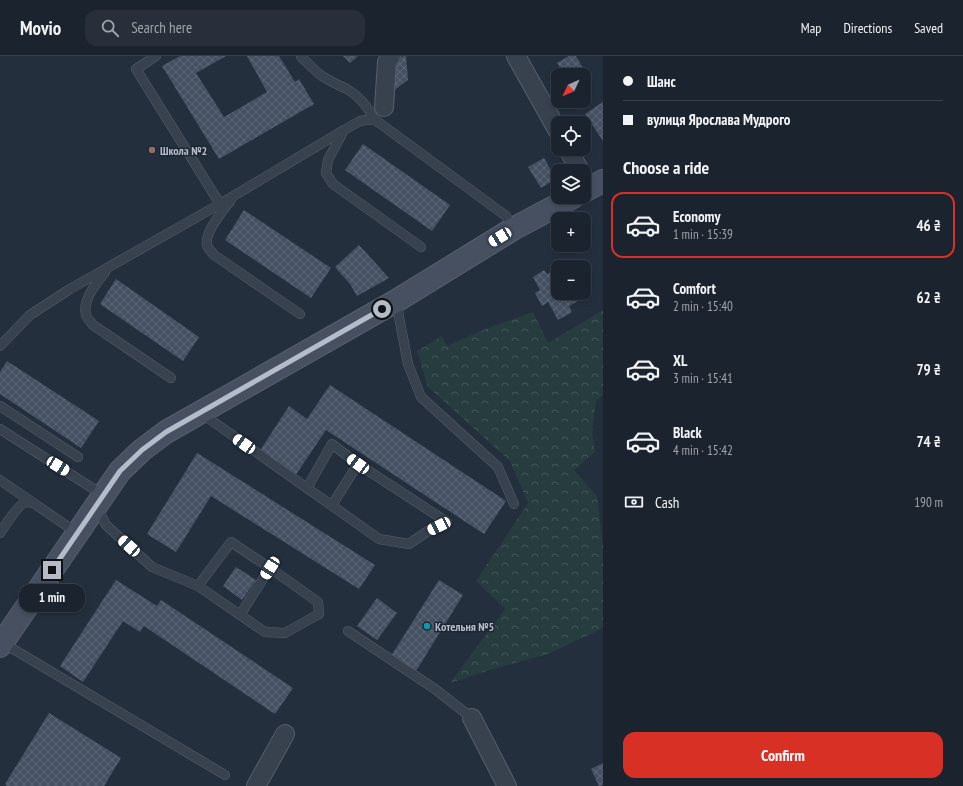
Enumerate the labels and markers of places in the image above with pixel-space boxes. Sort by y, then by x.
place label: Школа №2 [160,143,207,158]
marker: Школа №2 [147,145,157,155]
place label: Котельня №5 [435,619,494,634]
marker: Котельня №5 [422,621,432,631]

